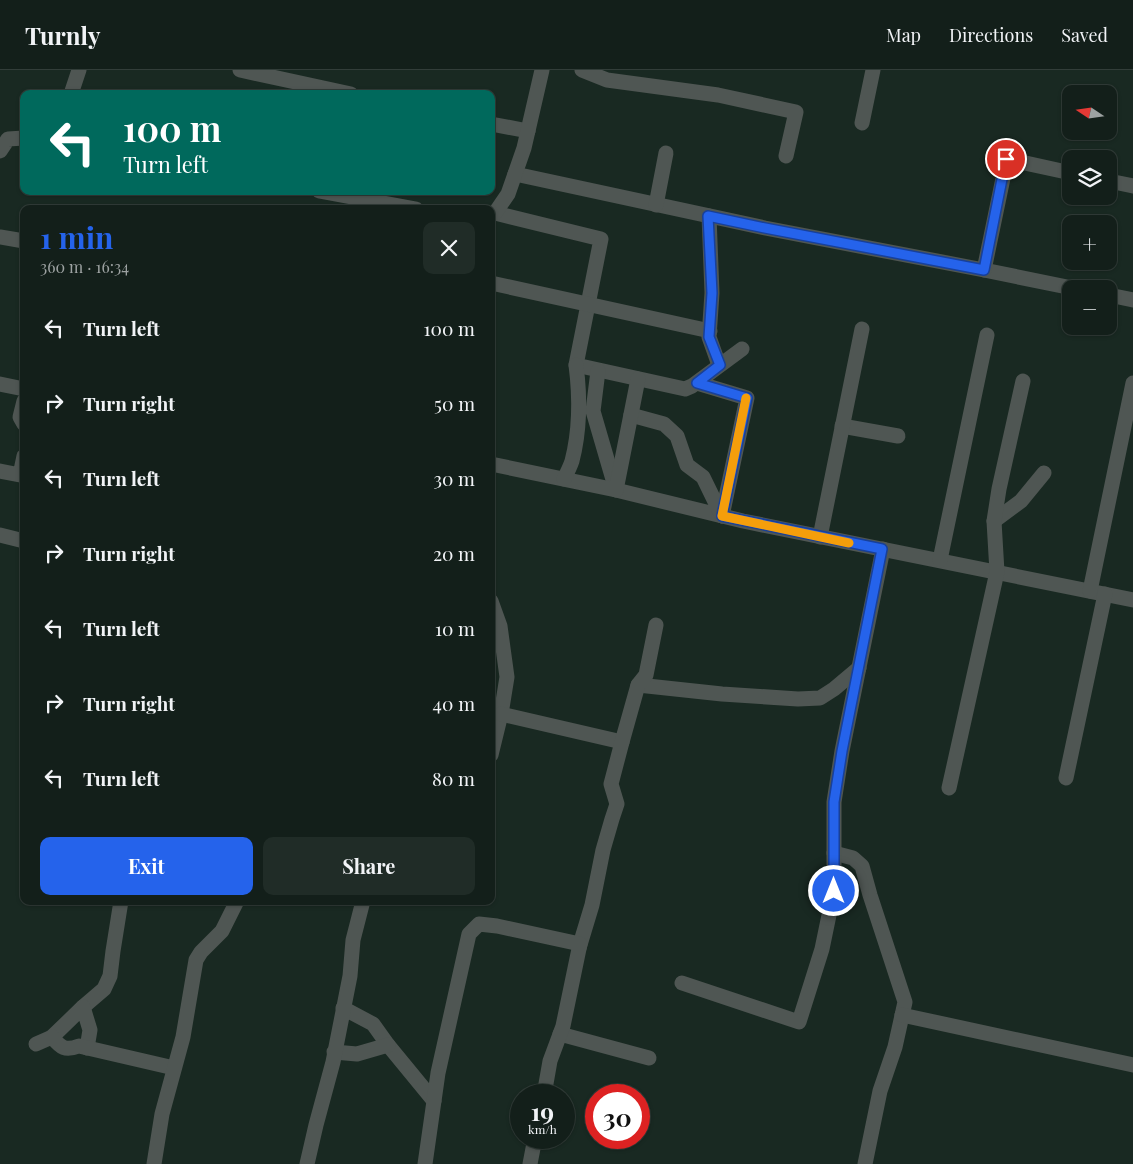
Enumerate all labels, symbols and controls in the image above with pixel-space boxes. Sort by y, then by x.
text: Turnly [25,19,100,51]
text: Map [886,23,921,47]
text: Directions [949,23,1033,47]
text: Saved [1061,23,1108,47]
north arrow [1062,85,1118,140]
map controls [1062,85,1117,335]
text: 100 m [123,104,221,151]
icon: left [40,110,105,175]
pin [985,138,1027,180]
icon: arrive [992,145,1020,173]
text: Turn left [123,149,208,179]
button: layers [1062,150,1117,205]
button: + [1062,215,1117,270]
text: 1 min [40,217,114,257]
button: close [423,222,475,274]
text: 360 m · 16:34 [40,256,129,277]
button: − [1062,280,1117,335]
icon: left [40,314,68,342]
text: Turn left [83,315,160,341]
text: 100 m [424,315,475,341]
icon: right [40,389,68,417]
text: Turn right [83,390,175,416]
text: 50 m [434,390,475,416]
icon: left [40,464,68,492]
text: Turn left [83,465,160,491]
text: 30 m [433,465,475,491]
icon: right [40,539,68,567]
text: Turn right [83,540,175,566]
text: 20 m [433,540,475,566]
icon: left [40,614,68,642]
text: Turn left [83,615,160,641]
text: 10 m [435,615,475,641]
icon: right [40,689,68,717]
text: Turn right [83,690,175,716]
text: 40 m [433,690,475,716]
icon: left [40,764,68,792]
text: Turn left [83,765,160,791]
text: 80 m [432,765,475,791]
button: Exit [40,837,253,895]
button: Share [263,837,475,895]
position arrow [807,864,859,916]
speed limit sign: 30 [585,1084,650,1149]
text: 19 [531,1094,554,1127]
text: km/h [528,1121,557,1137]

